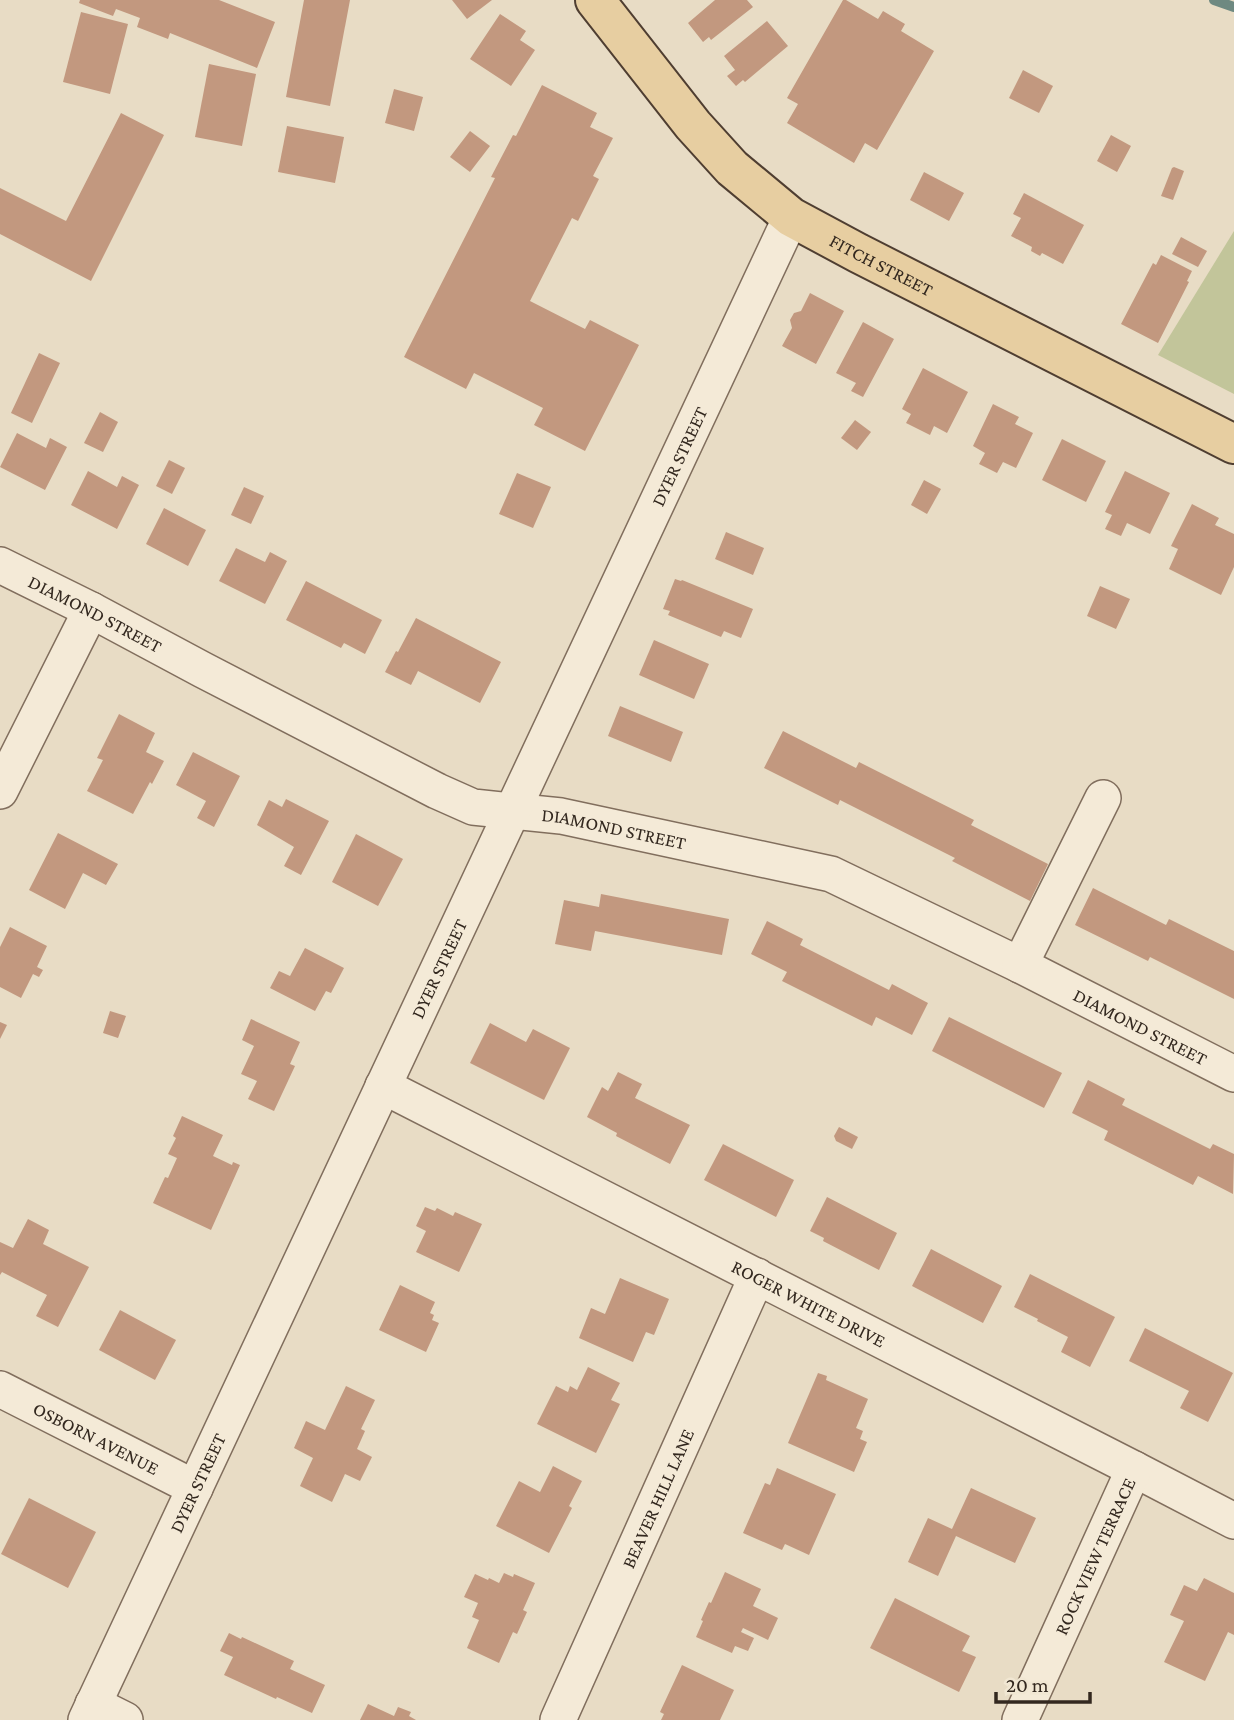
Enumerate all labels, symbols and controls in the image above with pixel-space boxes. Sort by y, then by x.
street label: FITCH STREET [826,229,937,300]
street label: DYER STREET [647,403,711,509]
street label: DIAMOND STREET [25,570,166,657]
street label: DIAMOND STREET [541,804,689,853]
street label: DYER STREET [406,915,471,1022]
street label: DIAMOND STREET [1070,984,1211,1069]
street label: ROGER WHITE DRIVE [729,1255,889,1351]
street label: OSBORN AVENUE [30,1397,163,1479]
street label: BEAVER HILL LANE [617,1425,698,1571]
street label: DYER STREET [165,1429,230,1536]
street label: ROCK VIEW TERRACE [1050,1474,1139,1638]
scale bar [996,1660,1090,1704]
text: 20 m [1006,1673,1049,1697]

